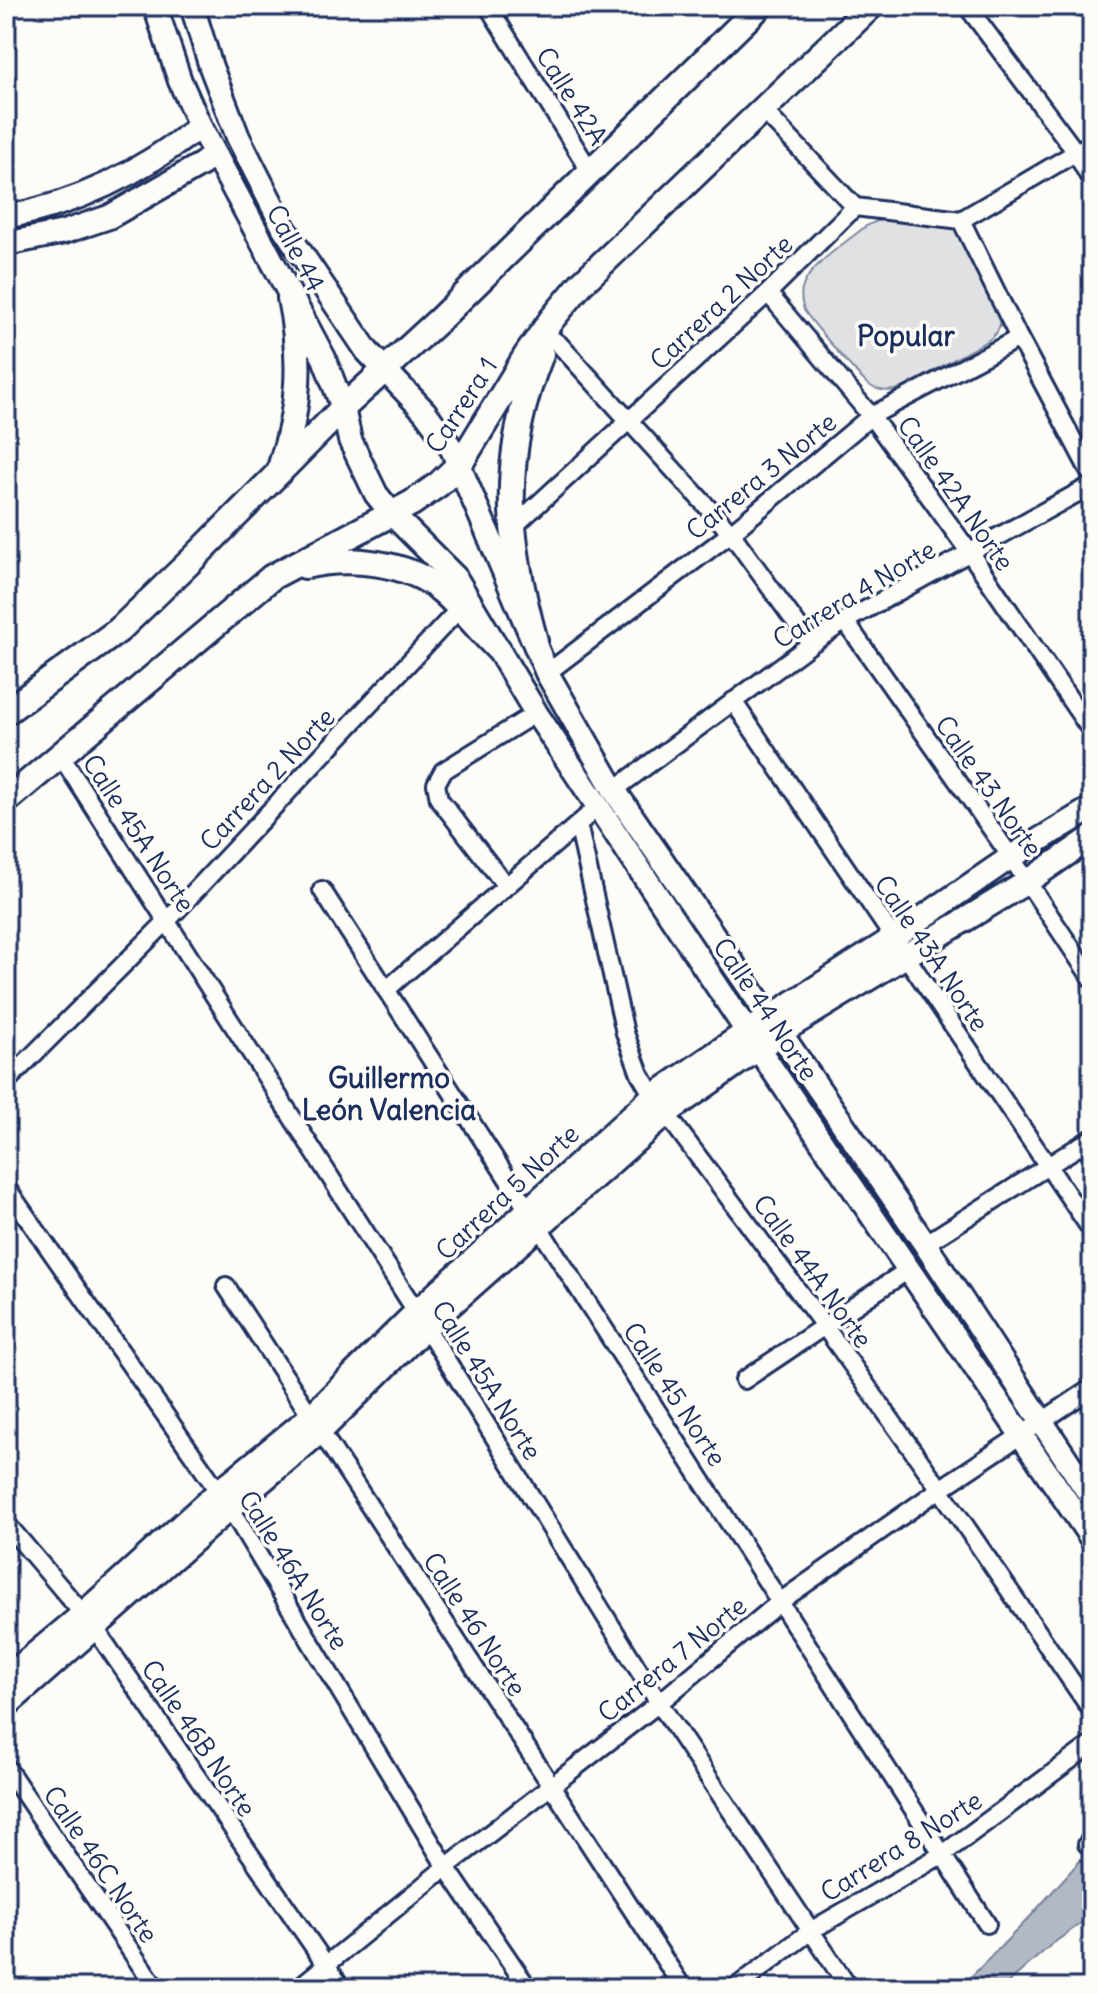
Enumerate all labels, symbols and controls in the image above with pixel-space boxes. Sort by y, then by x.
street label: Calle 42A [529,41,615,151]
street label: Calle 44 [259,199,333,297]
street label: Carrera 2 Norte [643,227,799,377]
district label: Popular [857,318,956,354]
street label: Carrera 1 [418,351,504,459]
street label: Carrera 3 Norte [679,405,843,547]
street label: Calle 42A Norte [891,409,1021,577]
street label: Carrera 4 Norte [767,532,941,656]
street label: Carrera 2 Norte [192,701,342,857]
street label: Calle 43 Norte [928,709,1050,863]
street label: Calle 45A Norte [76,748,202,918]
street label: Calle 43A Norte [868,868,996,1038]
street label: Calle 44 Norte [706,931,826,1087]
district label: Guillermo León Valencia [302,1060,476,1128]
street label: Carrera 5 Norte [428,1117,586,1267]
street label: Calle 44A Norte [746,1188,880,1354]
street label: Calle 45A Norte [425,1294,549,1466]
street label: Calle 45 Norte [616,1316,734,1472]
street label: Calle 46A Norte [232,1484,356,1656]
street label: Calle 46 Norte [416,1546,534,1702]
street label: Carrera 7 Norte [591,1589,753,1729]
street label: Calle 46B Norte [134,1653,264,1823]
street label: Calle 46C Norte [36,1779,166,1949]
street label: Carrera 8 Norte [814,1783,988,1909]

